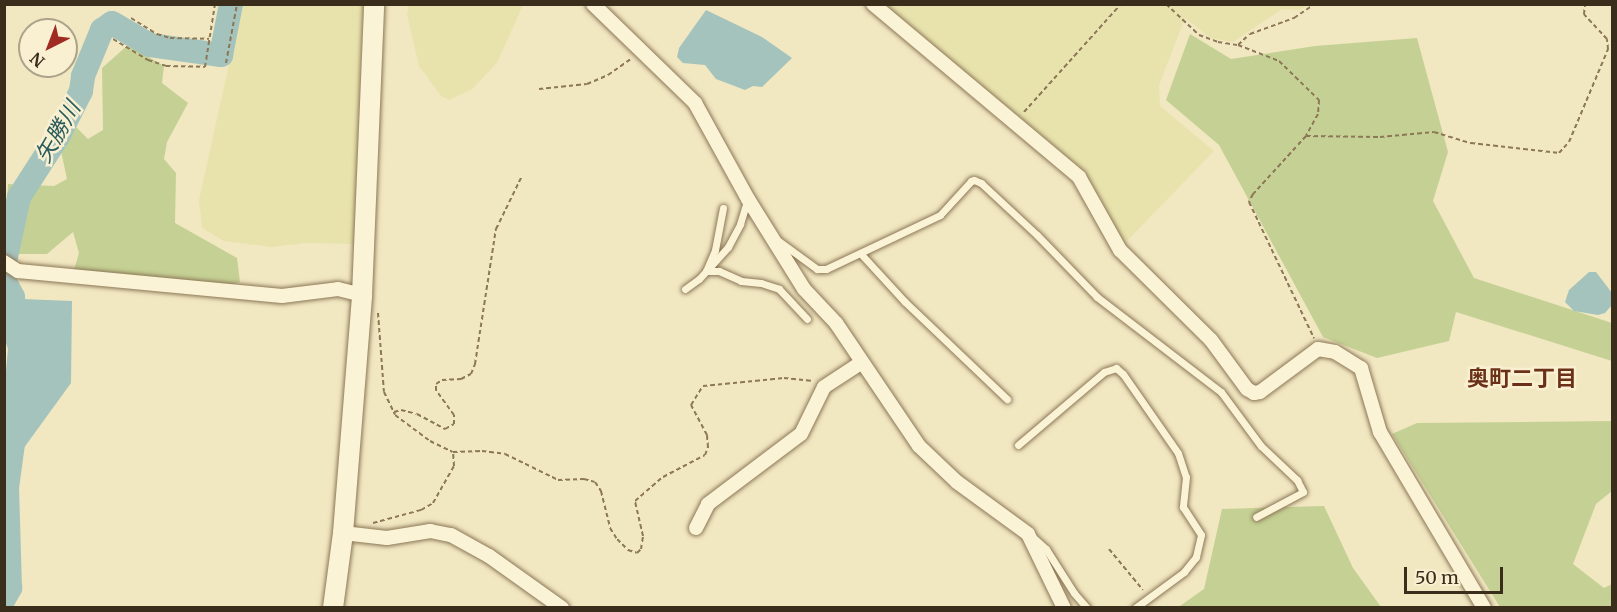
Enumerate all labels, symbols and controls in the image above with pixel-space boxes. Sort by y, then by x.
north arrow [18,18,78,78]
text: N [26,48,49,72]
water label: 矢勝川 [30,97,86,167]
district label: 奥町二丁目 [1467,366,1577,392]
scale bar [1407,555,1506,593]
text: 50 m [1415,566,1459,589]

